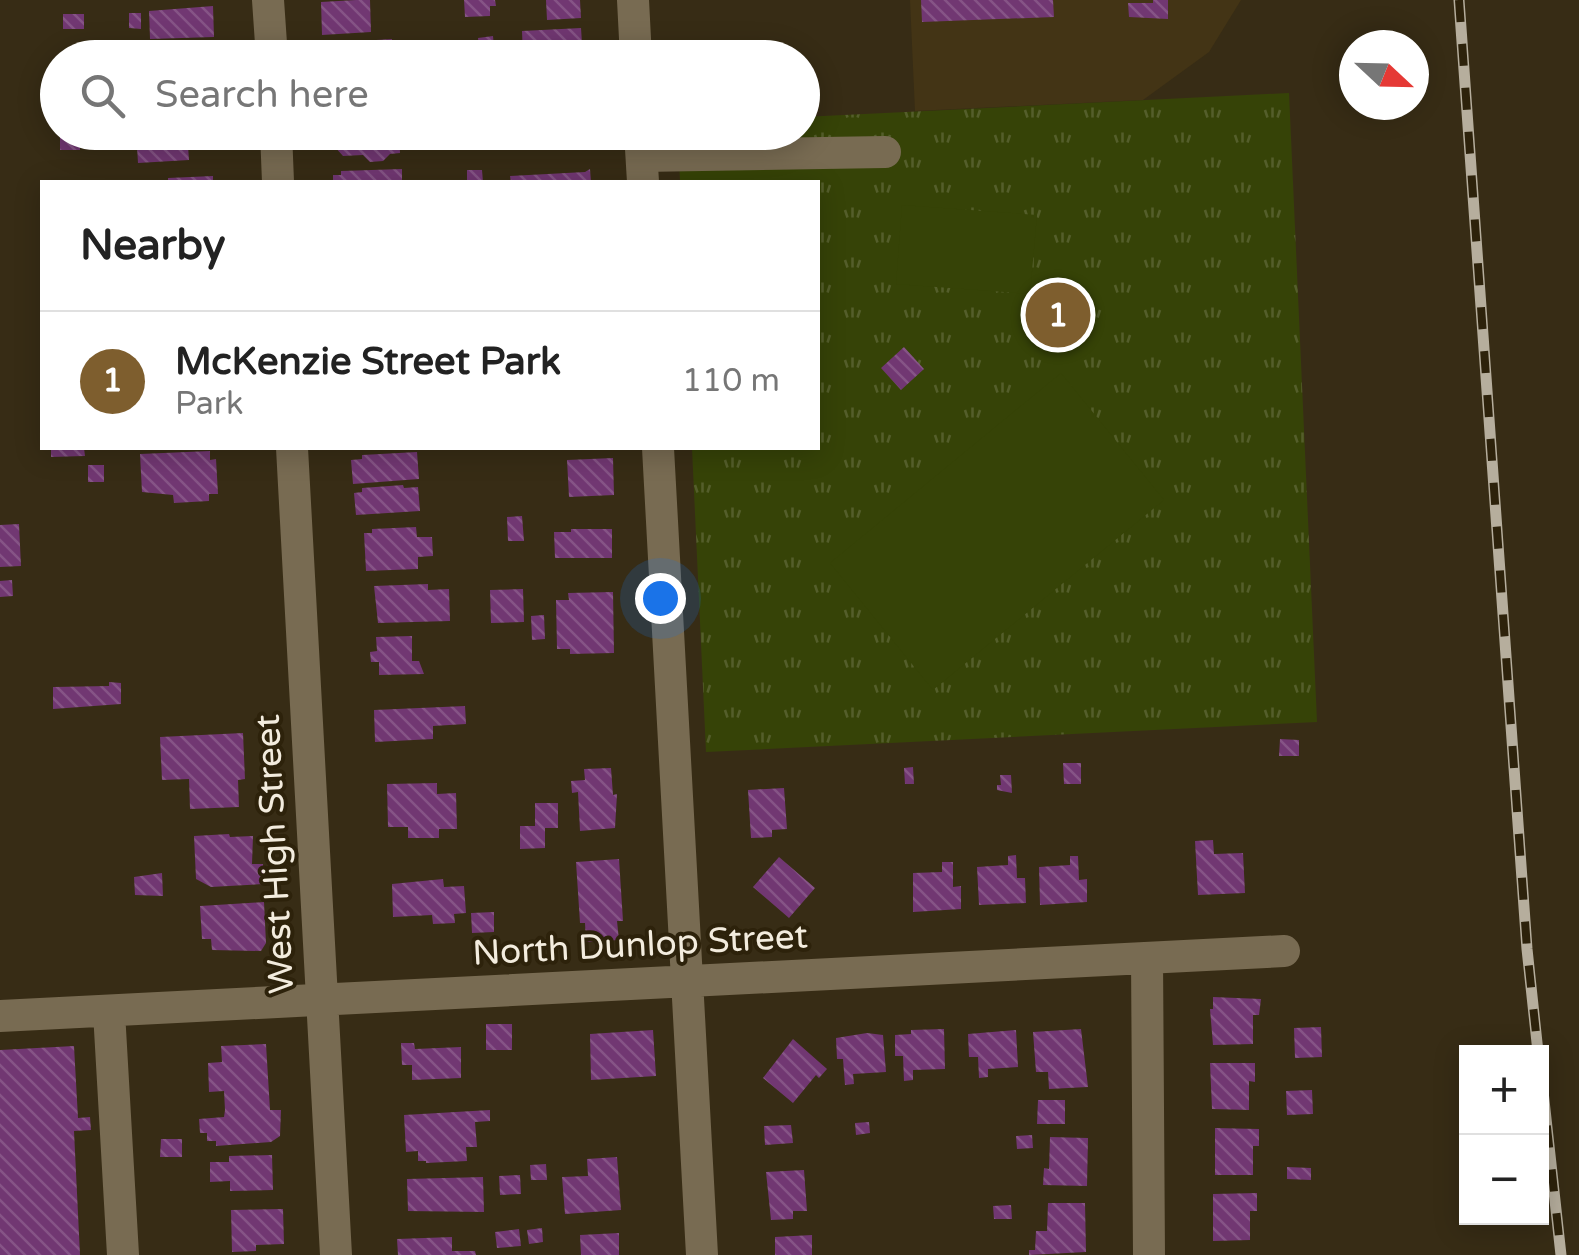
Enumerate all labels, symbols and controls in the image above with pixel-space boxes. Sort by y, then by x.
north arrow [1339,30,1429,120]
search box [40,40,820,150]
icon: search [75,68,130,123]
text: Search here [155,72,369,118]
text: Nearby [80,220,225,271]
pin: 1 [1026,278,1090,352]
text: McKenzie Street Park [175,339,561,385]
text: 1 [102,362,123,400]
text: 110 m [682,362,780,400]
text: Park [175,385,243,423]
your location [635,573,686,624]
street label: West High Street [247,713,303,995]
street label: North Dunlop Street [471,915,809,975]
map controls [1459,1045,1549,1225]
button: + [1459,1045,1549,1135]
button: − [1459,1135,1549,1225]

